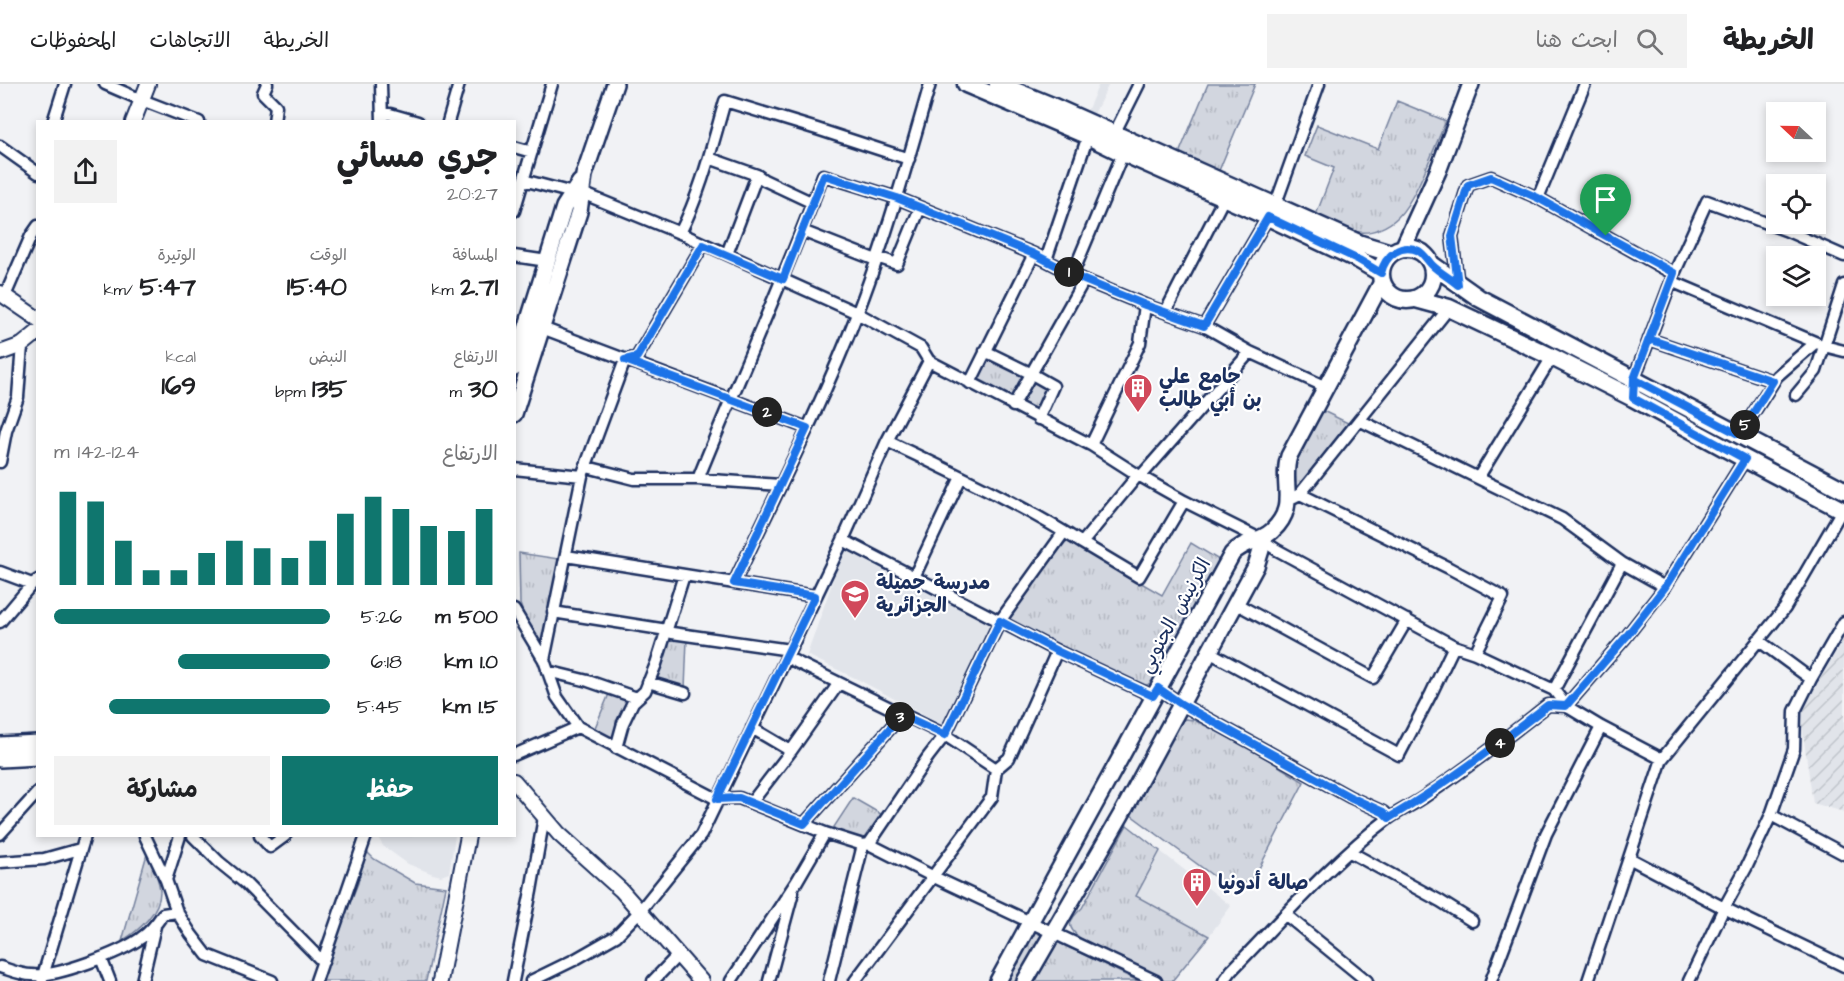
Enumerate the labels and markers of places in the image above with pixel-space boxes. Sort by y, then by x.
pin [1580,174,1631,236]
pin: 1 [1054,257,1084,287]
place label: جامع علي بن أبي طالب [1159,363,1262,417]
building icon: جامع علي بن أبي طالب [1122,372,1154,414]
pin: 2 [752,397,782,427]
pin: 5 [1730,410,1760,440]
place label: مدرسة جميلة الجزائرية [876,569,990,620]
school or university icon: مدرسة جميلة الجزائرية [839,578,871,620]
pin: 3 [885,702,915,732]
pin: 4 [1485,728,1515,758]
building icon: صالة أدونيا [1181,866,1213,908]
place label: صالة أدونيا [1218,869,1309,897]

